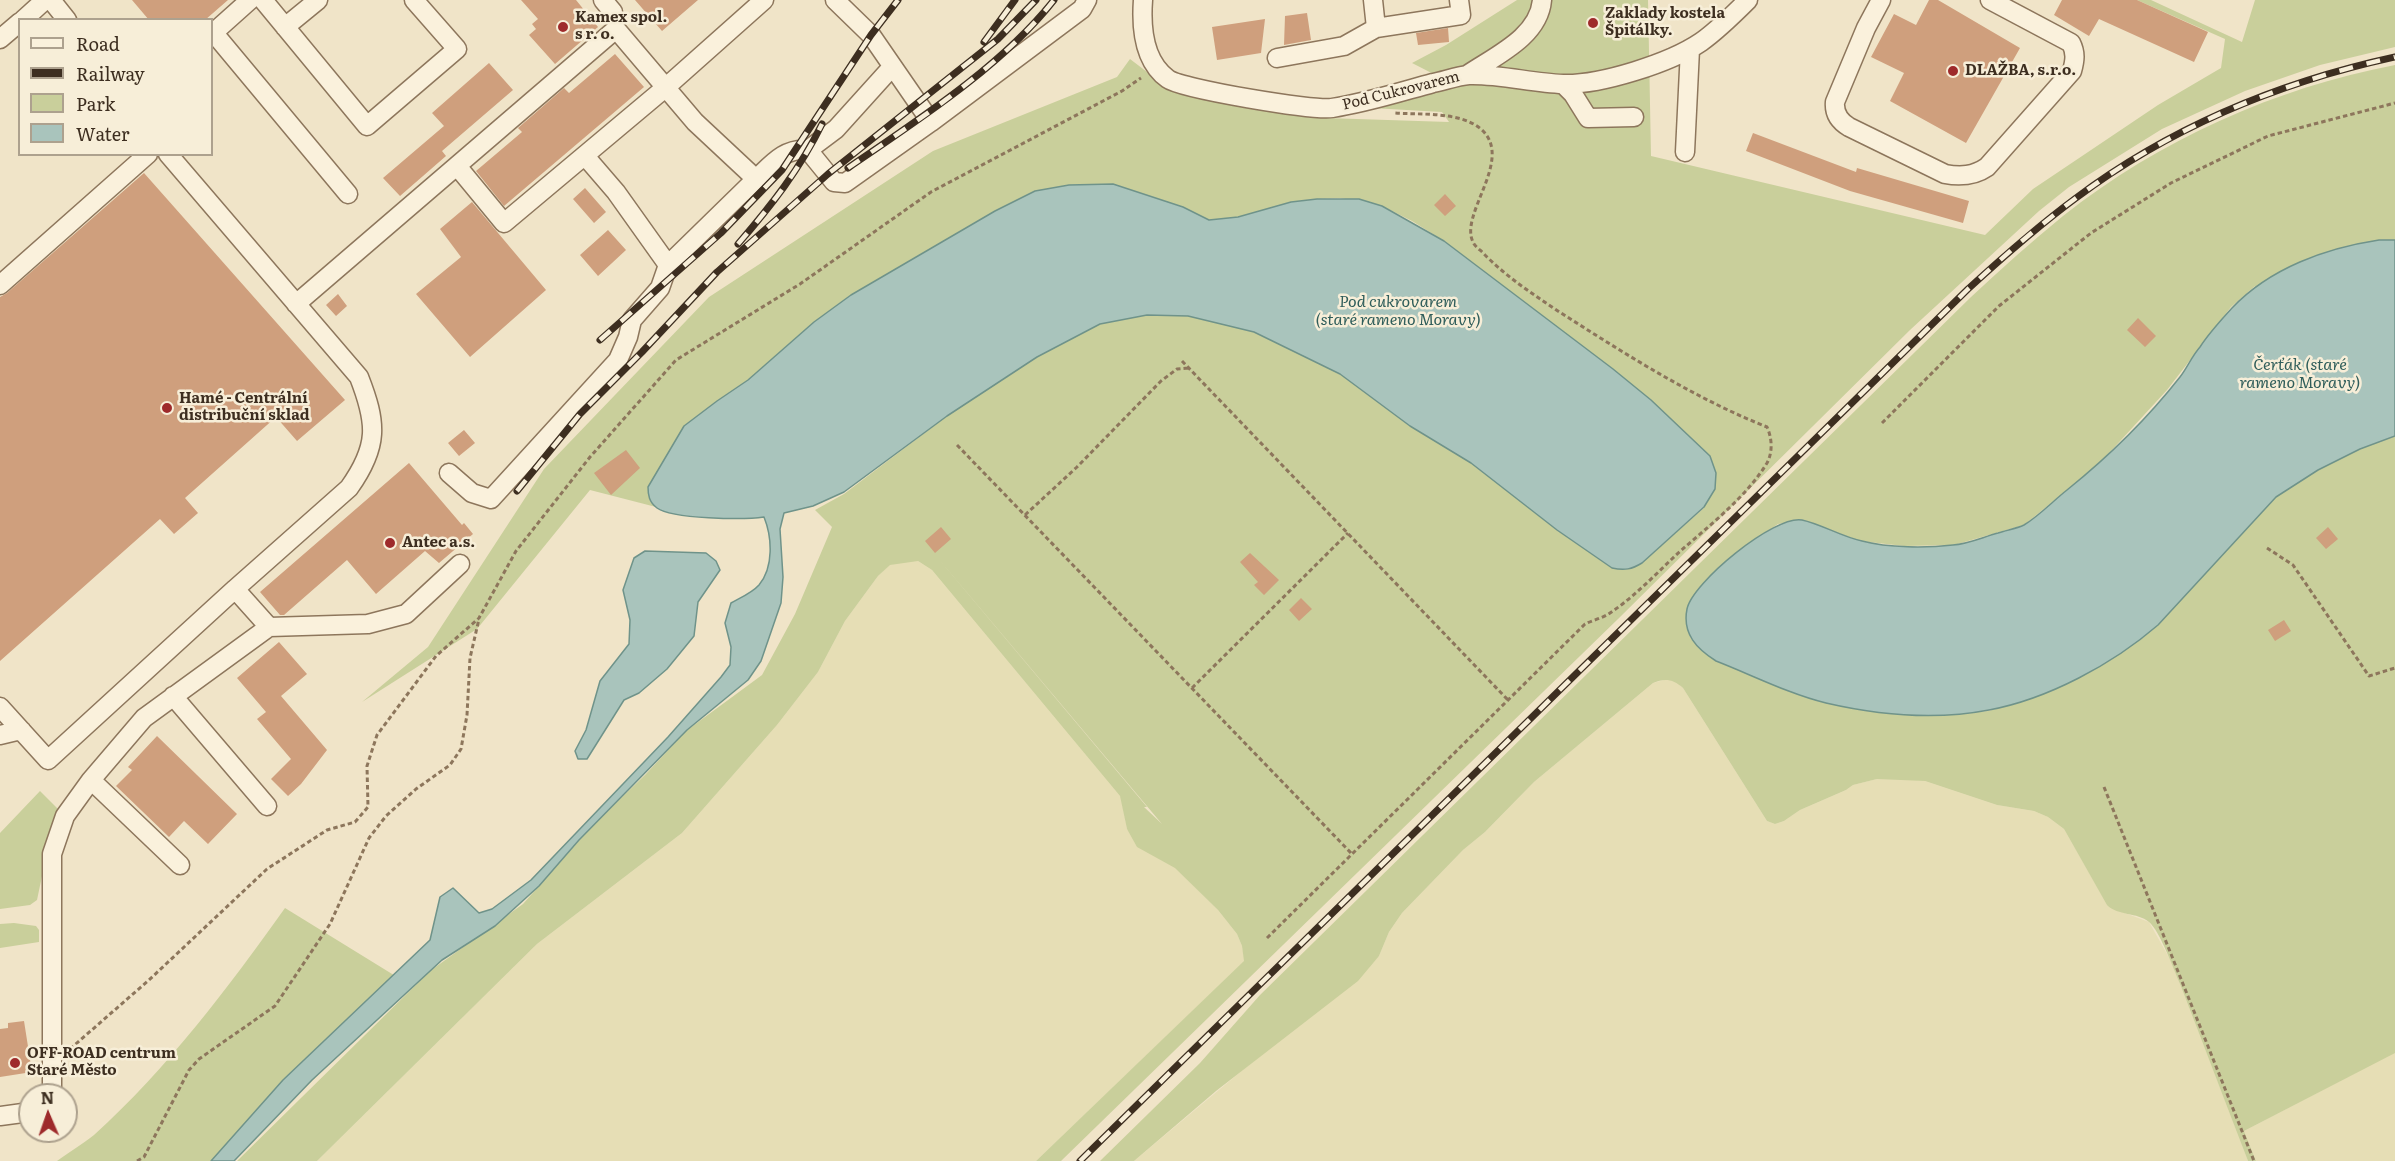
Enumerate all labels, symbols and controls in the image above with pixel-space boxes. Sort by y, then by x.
place label: Zaklady kostela Špitálky. [1605,5,1725,40]
place label: Kamex spol. s r. o. [575,9,667,44]
marker: Zaklady kostela Špitálky. [1586,16,1600,30]
legend [18,18,213,156]
marker: Kamex spol. s r. o. [556,20,570,34]
text: Road [76,30,120,57]
text: Railway [76,60,145,87]
place label: DLAŽBA, s.r.o. [1965,62,2076,80]
marker: DLAŽBA, s.r.o. [1946,64,1960,78]
street label: Pod Cukrovarem [1341,68,1461,114]
text: Park [76,90,115,117]
text: Water [76,120,129,147]
water label: Pod cukrovarem (staré rameno Moravy) [1315,292,1481,330]
water label: Čerťák (staré rameno Moravy) [2240,355,2360,393]
place label: Hamé - Centrální distribuční sklad [179,390,310,425]
marker: Hamé - Centrální distribuční sklad [160,401,174,415]
place label: Antec a.s. [402,534,475,552]
marker: Antec a.s. [383,536,397,550]
place label: OFF-ROAD centrum Staré Město [27,1045,176,1080]
marker: OFF-ROAD centrum Staré Město [8,1056,22,1070]
north arrow [18,1083,78,1143]
text: N [40,1085,55,1109]

